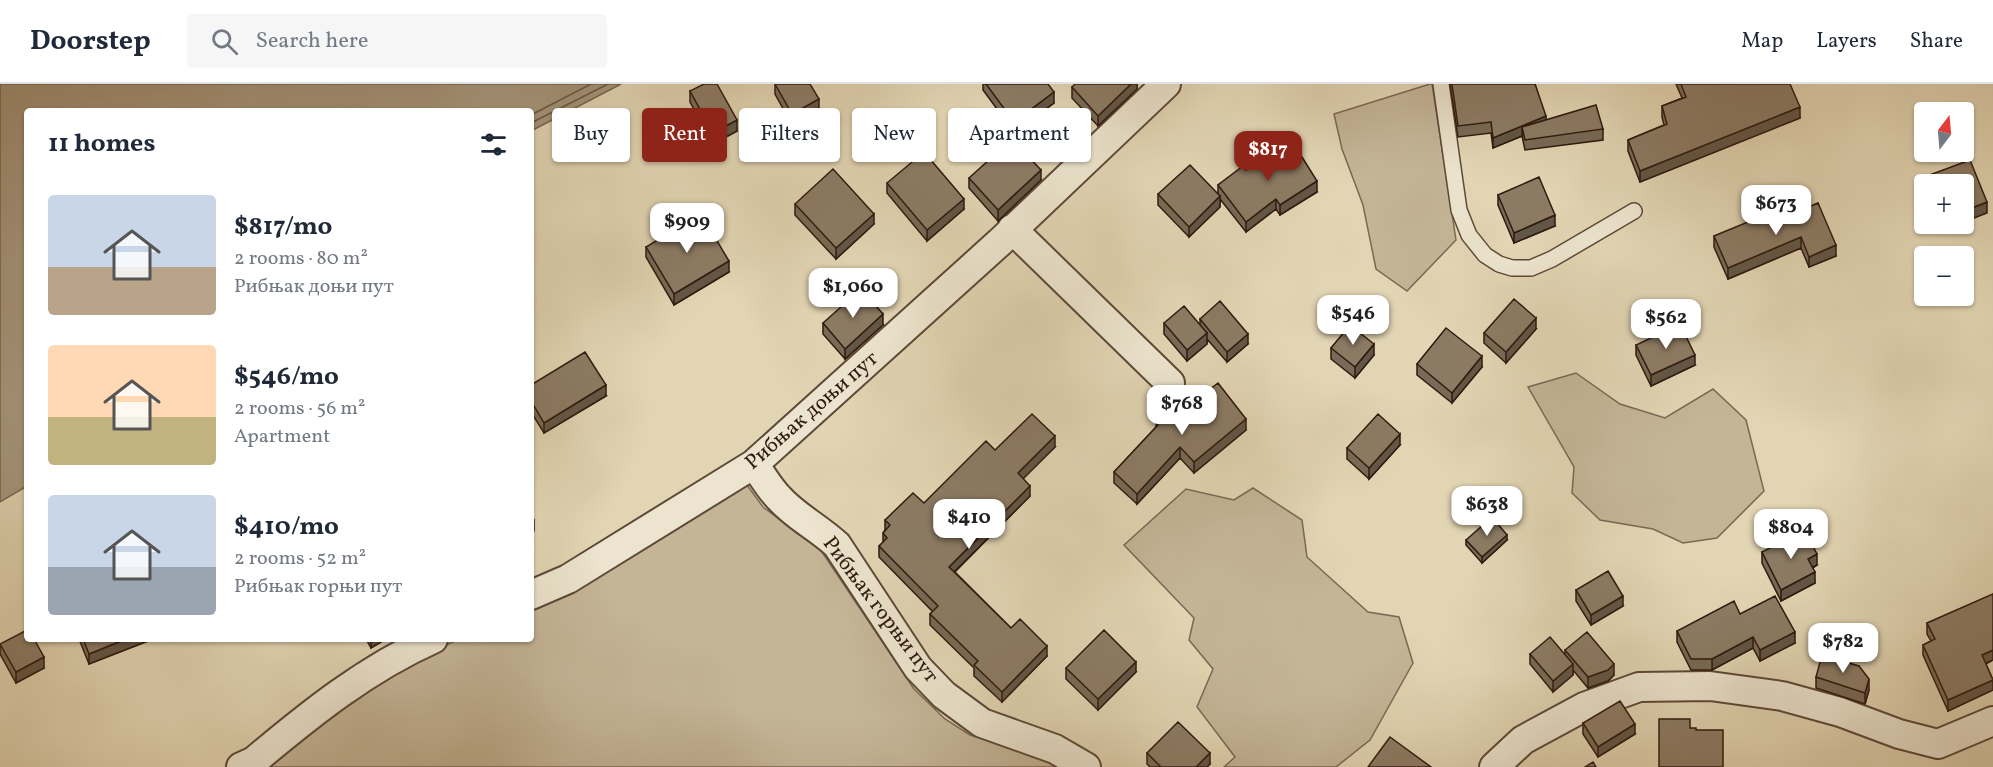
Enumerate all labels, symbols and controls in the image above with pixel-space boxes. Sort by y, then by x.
search box [187,14,607,68]
text: Doorstep [30,22,151,61]
icon: search [208,25,241,58]
text: Search here [256,26,369,57]
text: Map [1741,27,1783,56]
text: Layers [1816,27,1877,56]
text: Share [1910,27,1963,56]
north arrow [1914,102,1974,162]
map controls [1914,102,1974,306]
chip: Buy [552,108,630,162]
chip: Rent [642,108,727,162]
chip: Filters [739,108,840,162]
chip: New [852,108,936,162]
chip: Apartment [948,108,1091,162]
text: 11 homes [48,126,155,162]
icon: filters [477,128,510,161]
pin: $817 [1232,131,1304,182]
text: $817 [1248,136,1288,164]
button: + [1914,174,1974,234]
pin: $673 [1740,185,1812,236]
text: $673 [1755,190,1797,218]
pin: $909 [651,203,723,254]
text: $909 [664,208,710,236]
text: $817/mo [234,209,332,245]
icon: home [96,219,168,291]
text: 2 rooms · 80 m² [234,245,368,273]
button: − [1914,246,1974,306]
pin: $1,060 [804,268,902,319]
text: Рибњак доњи пут [234,273,394,301]
text: $1,060 [823,273,883,301]
pin: $546 [1317,295,1389,346]
pin: $562 [1630,299,1702,350]
text: $546 [1331,300,1375,328]
text: $562 [1645,304,1687,332]
street label: Рибњак доњи пут [739,345,885,477]
text: $546/mo [234,359,339,395]
icon: home [96,369,168,441]
pin: $768 [1146,385,1218,436]
text: $768 [1161,390,1203,418]
text: 2 rooms · 56 m² [234,395,365,423]
text: Apartment [234,423,330,451]
pin: $638 [1451,486,1523,537]
text: $638 [1465,491,1509,519]
pin: $410 [933,499,1005,550]
text: $410 [947,504,991,532]
text: $410/mo [234,509,339,545]
pin: $804 [1755,509,1827,560]
text: $804 [1768,514,1814,542]
icon: home [96,519,168,591]
street label: Рибњак горњи пут [815,531,945,690]
text: 2 rooms · 52 m² [234,545,366,573]
text: Рибњак горњи пут [234,573,402,601]
pin: $782 [1807,623,1879,674]
text: $782 [1822,628,1864,656]

